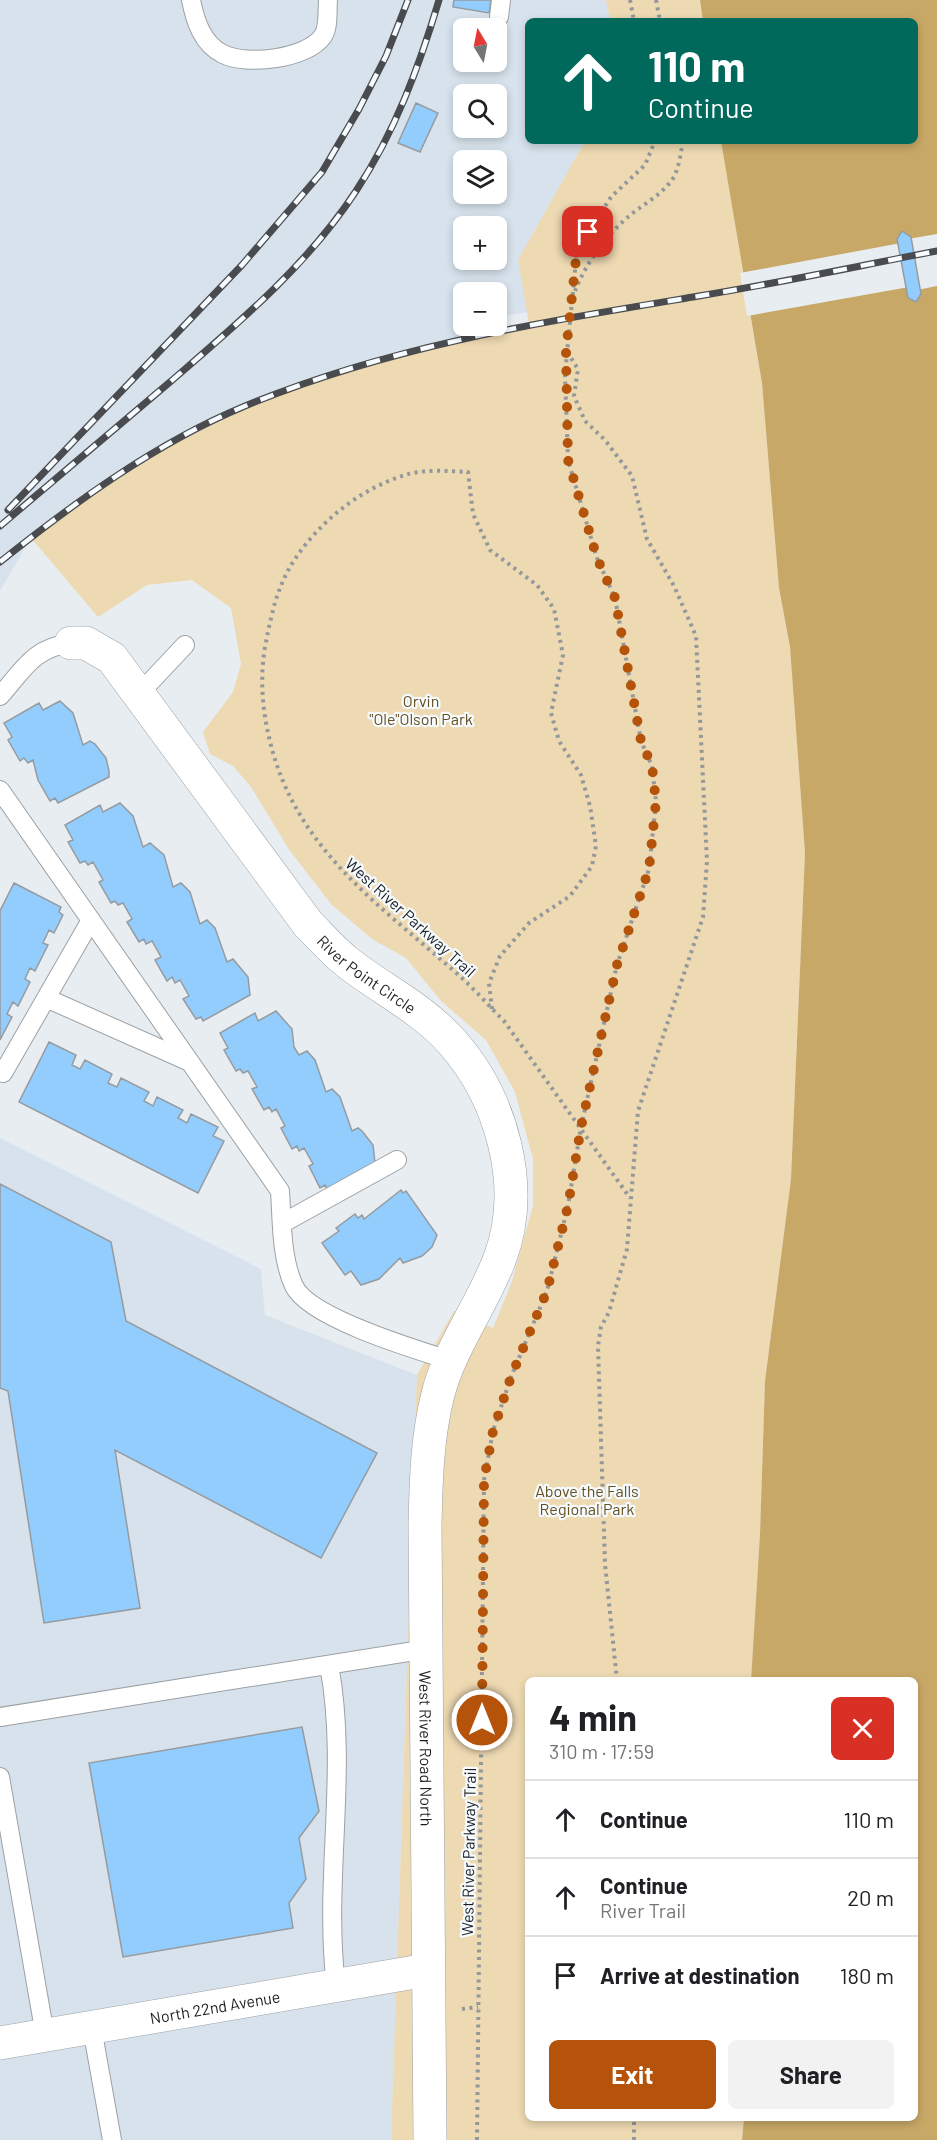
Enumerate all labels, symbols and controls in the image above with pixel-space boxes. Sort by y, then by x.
north arrow [453,18,507,72]
map controls [453,18,507,336]
text: 110 m [648,40,745,90]
icon: ahead [549,42,627,120]
button: search [453,84,507,138]
text: Continue [648,91,754,123]
button: layers [453,150,507,204]
pin [562,206,613,257]
icon: arrive [571,215,604,248]
button: + [453,216,507,270]
button: − [453,282,507,336]
park label: Orvin "Ole"Olson Park [369,691,473,728]
street label: West River Parkway Trail [342,854,480,980]
street label: River Point Circle [314,931,420,1017]
park label: Above the Falls Regional Park [535,1481,639,1518]
street label: West River Road North [417,1670,437,1826]
position arrow [450,1688,514,1752]
text: 4 min [549,1695,637,1738]
button: close [831,1697,894,1760]
text: 310 m · 17:59 [549,1739,654,1763]
street label: West River Parkway Trail [457,1768,479,1936]
icon: ahead [549,1803,582,1836]
text: Continue [600,1806,688,1832]
text: 110 m [844,1806,894,1832]
text: Continue [600,1872,688,1898]
icon: ahead [549,1881,582,1914]
text: 20 m [847,1884,894,1910]
text: River Trail [600,1898,686,1922]
icon: arrive [549,1959,582,1992]
text: Arrive at destination [600,1962,799,1988]
text: 180 m [840,1962,894,1988]
street label: North 22nd Avenue [148,1986,281,2027]
button: Exit [549,2040,716,2109]
button: Share [728,2040,894,2109]

